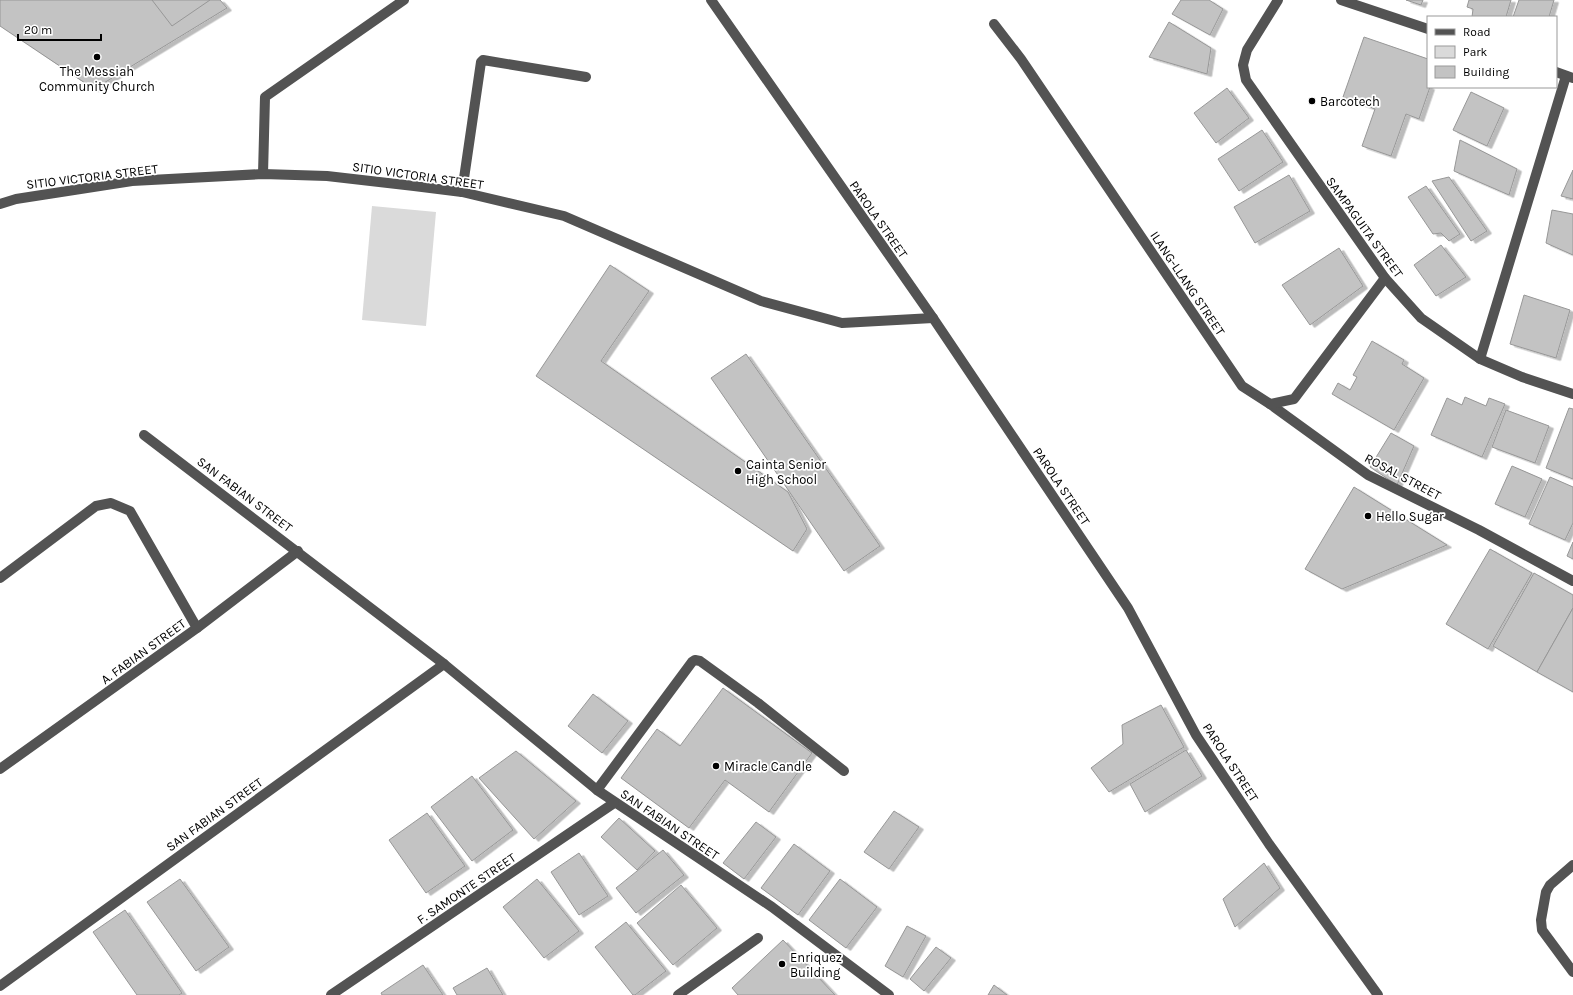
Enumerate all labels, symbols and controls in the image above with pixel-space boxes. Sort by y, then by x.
scale bar [18,16,101,42]
legend [1427,16,1557,88]
text: 20 m [24,23,52,37]
text: Road [1463,25,1491,39]
text: Park [1463,45,1488,59]
marker: The Messiah Community Church [92,52,102,62]
place label: The Messiah Community Church [39,64,155,94]
text: Building [1463,65,1510,79]
place label: Barcotech [1320,94,1380,109]
marker: Barcotech [1307,96,1317,106]
street label: SITIO VICTORIA STREET [351,159,485,192]
street label: SITIO VICTORIA STREET [25,161,159,192]
street label: SAMPAGUITA STREET [1323,174,1407,281]
street label: PAROLA STREET [846,178,911,261]
street label: ILANG-LLANG STREET [1147,228,1228,339]
street label: PAROLA STREET [1030,445,1093,528]
street label: ROSAL STREET [1362,450,1444,503]
street label: SAN FABIAN STREET [194,454,296,535]
place label: Cainta Senior High School [746,457,826,487]
marker: Cainta Senior High School [733,466,743,476]
place label: Hello Sugar [1376,509,1444,524]
marker: Hello Sugar [1363,511,1373,521]
street label: A. FABIAN STREET [98,615,189,687]
street label: PAROLA STREET [1200,720,1262,805]
place label: Miracle Candle [724,759,812,774]
marker: Miracle Candle [711,761,721,771]
street label: SAN FABIAN STREET [163,774,266,854]
street label: SAN FABIAN STREET [618,786,722,863]
street label: F. SAMONTE STREET [414,849,519,927]
place label: Enriquez Building [790,950,842,980]
marker: Enriquez Building [777,959,787,969]

